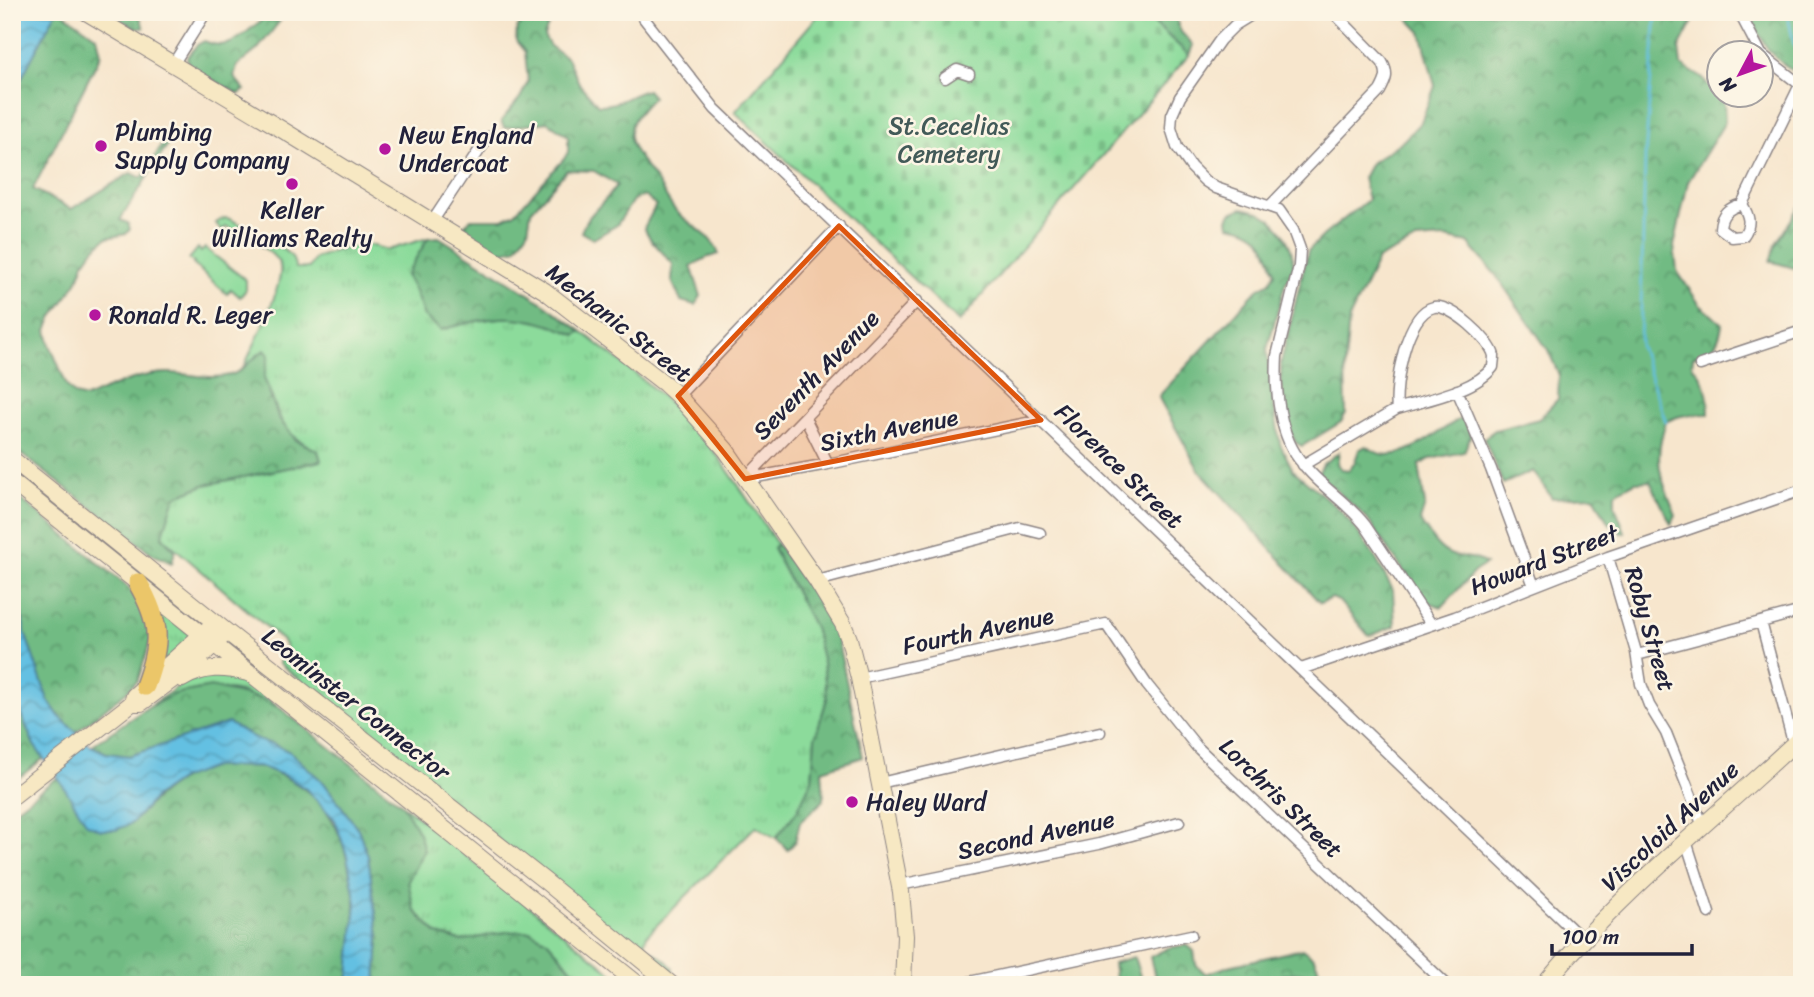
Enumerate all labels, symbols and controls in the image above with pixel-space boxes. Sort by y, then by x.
north arrow [1706,38,1776,108]
text: N [1710,68,1745,101]
park label: St.Cecelias Cemetery [889,105,1010,175]
place label: Plumbing Supply Company [115,111,290,181]
place label: New England Undercoat [399,114,535,184]
marker: Plumbing Supply Company [93,138,109,154]
marker: New England Undercoat [377,141,393,157]
marker: Keller Williams Realty [284,176,300,192]
place label: Keller Williams Realty [211,189,373,259]
street label: Mechanic Street [536,252,702,394]
place label: Ronald R. Leger [109,294,274,336]
street label: Seventh Avenue [742,299,890,450]
marker: Ronald R. Leger [87,307,103,323]
street label: Florence Street [1044,393,1194,539]
street label: Sixth Avenue [816,396,962,464]
street label: Howard Street [1464,512,1626,608]
street label: Roby Street [1612,562,1688,696]
street label: Fourth Avenue [898,594,1058,668]
street label: Leominster Connector [252,616,462,793]
street label: Lorchris Street [1209,727,1353,869]
street label: Viscoloid Avenue [1591,750,1749,902]
place label: Haley Ward [866,781,989,823]
marker: Haley Ward [844,794,860,810]
street label: Second Avenue [953,798,1119,872]
scale bar [1552,913,1692,957]
text: 100 m [1562,918,1619,956]

